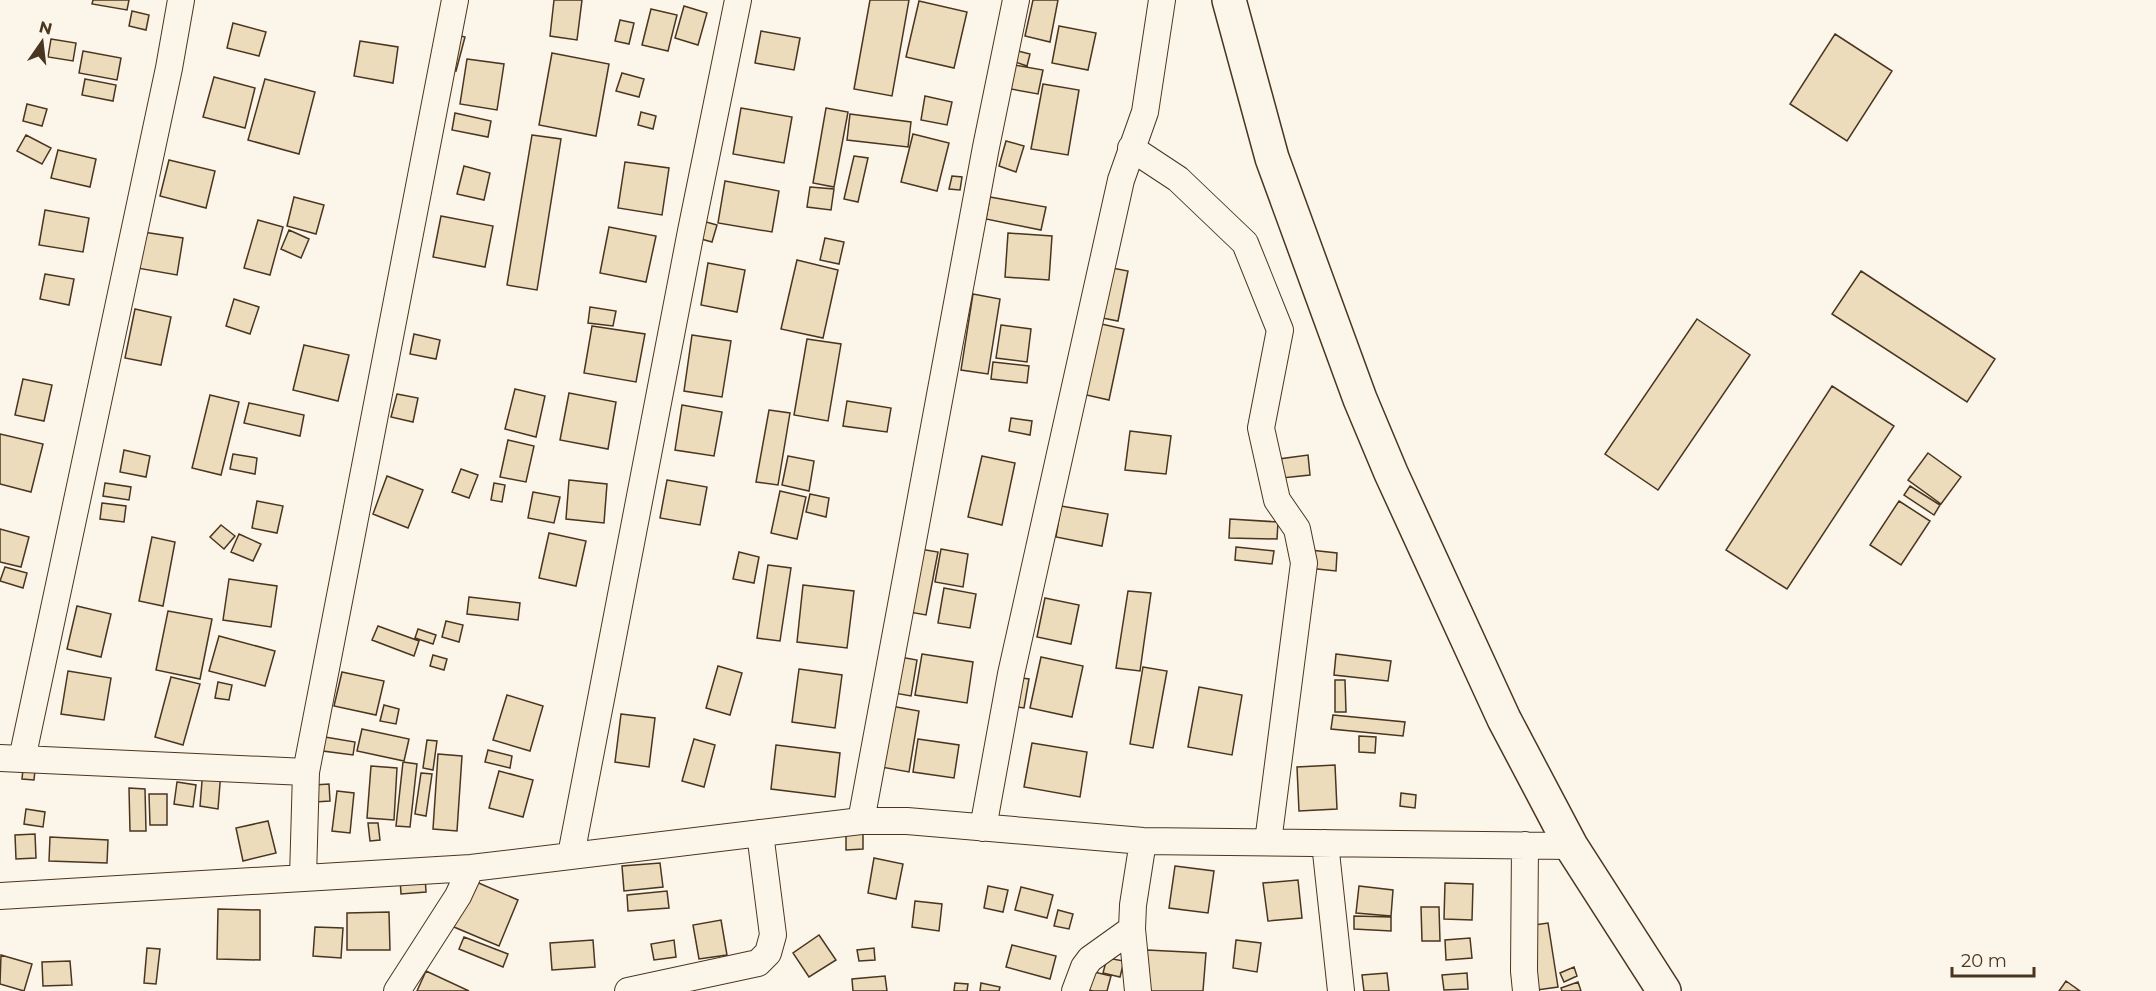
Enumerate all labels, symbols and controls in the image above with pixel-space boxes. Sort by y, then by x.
north arrow [12,12,72,72]
text: N [37,17,54,39]
scale bar [1952,940,2034,978]
text: 20 m [1961,950,2007,972]

